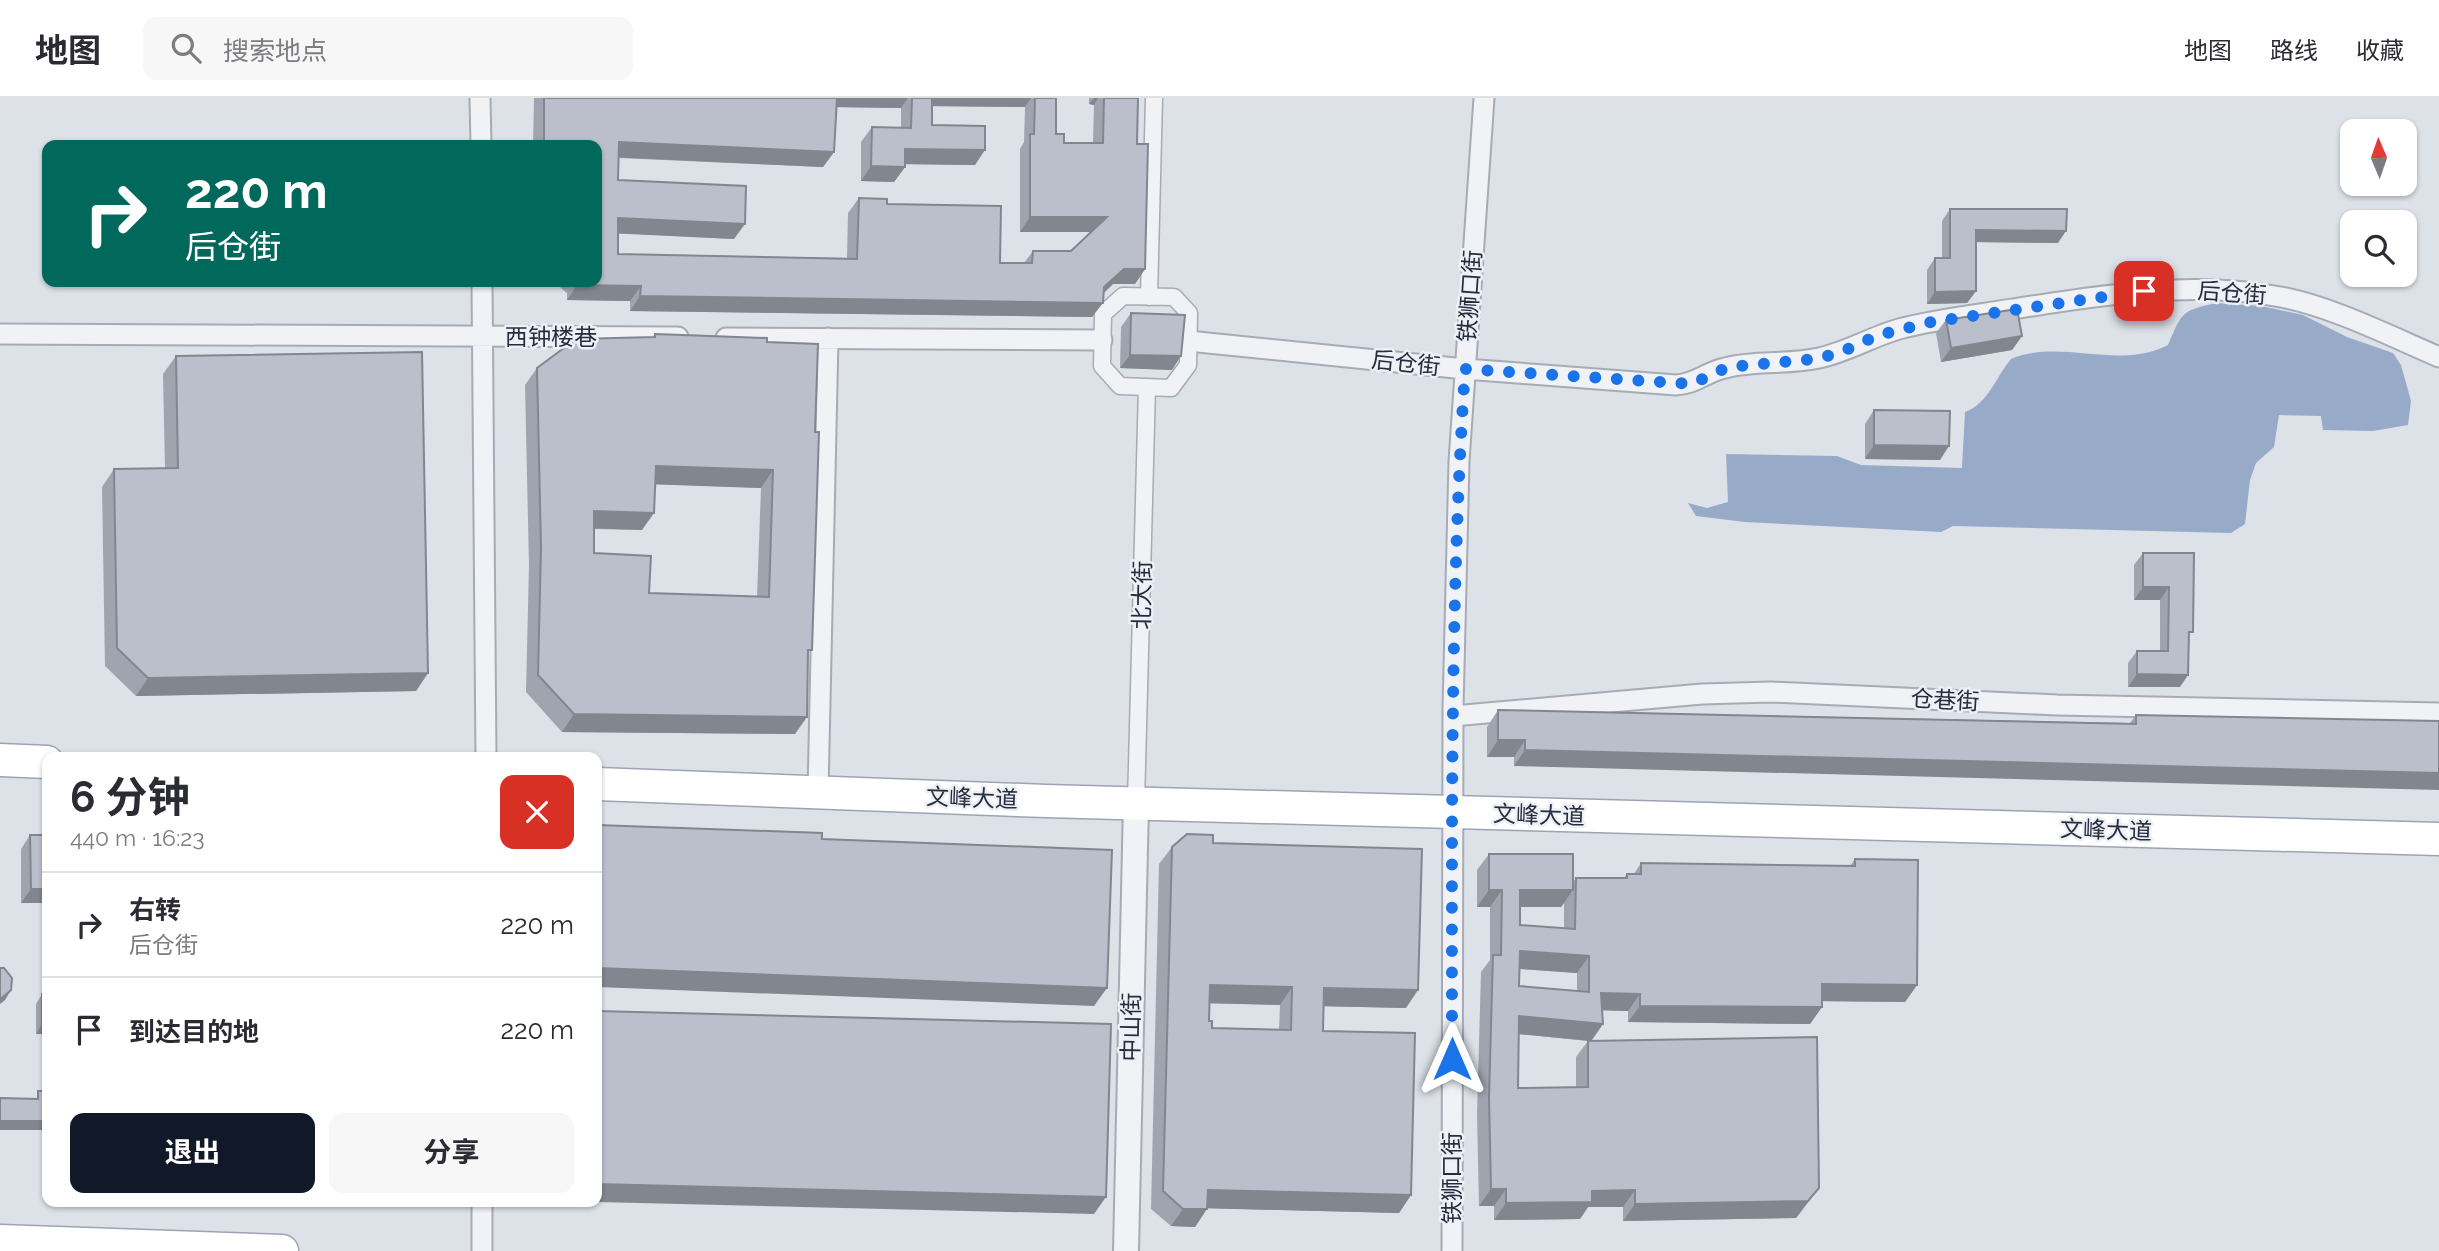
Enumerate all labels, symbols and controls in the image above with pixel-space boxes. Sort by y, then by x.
search box [143,17,633,80]
icon: search [167,29,205,67]
text: 地图 [35,31,101,70]
text: 搜索地点 [223,36,327,66]
text: 地图 [2184,36,2232,65]
text: 路线 [2270,36,2318,65]
text: 收藏 [2356,36,2404,65]
north arrow [2340,119,2417,196]
map controls [2340,119,2417,287]
text: 220 m [185,162,328,219]
icon: right [70,168,161,259]
button: search [2340,210,2417,287]
text: 后仓街 [185,228,281,265]
street label: 铁狮口街 [1453,249,1486,343]
pin [2114,261,2174,321]
icon: arrive [2125,272,2163,310]
street label: 后仓街 [2197,277,2267,308]
street label: 西钟楼巷 [505,323,597,350]
street label: 后仓街 [1370,345,1442,380]
street label: 北大街 [1127,560,1156,630]
street label: 仓巷街 [1910,684,1980,715]
text: 6 分钟 [70,773,190,822]
button: close [500,775,574,849]
street label: 文峰大道 [926,782,1018,813]
street label: 文峰大道 [1493,799,1585,830]
street label: 文峰大道 [2060,814,2152,845]
text: 440 m · 16:23 [70,824,205,851]
text: 右转 [129,895,181,925]
icon: right [70,906,108,944]
text: 220 m [500,910,574,940]
text: 后仓街 [129,931,198,958]
street label: 中山街 [1116,992,1145,1062]
icon: arrive [70,1011,108,1049]
text: 220 m [500,1015,574,1045]
text: 到达目的地 [129,1017,259,1047]
position arrow [1415,1022,1489,1096]
button: 退出 [70,1113,315,1193]
button: 分享 [329,1113,574,1193]
street label: 铁狮口街 [1438,1132,1465,1224]

